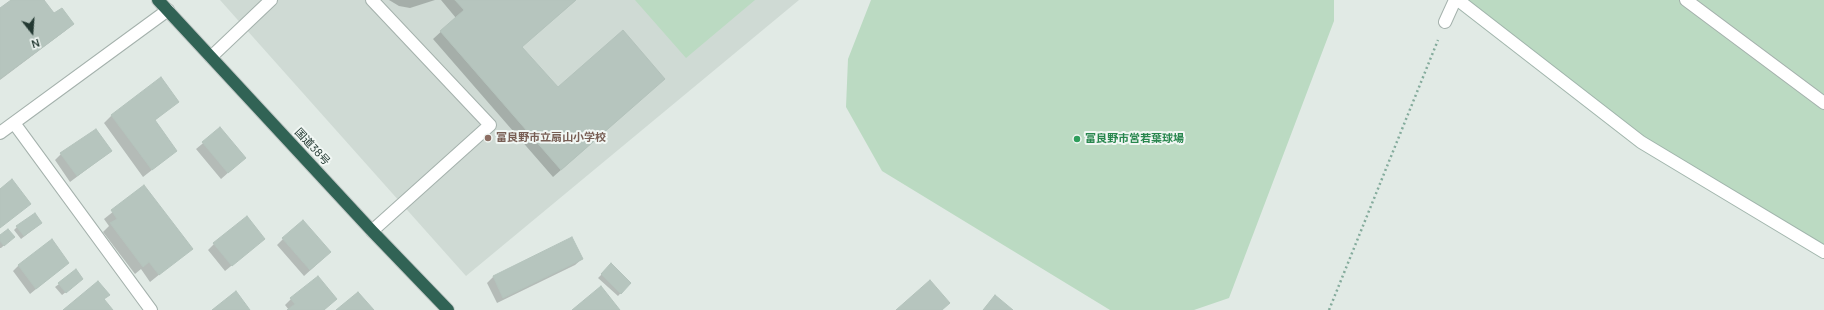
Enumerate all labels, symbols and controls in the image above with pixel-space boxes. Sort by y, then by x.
north arrow [12,12,52,52]
text: N [30,36,42,52]
street label: 国道38号 [292,126,332,168]
place label: 富良野市立扇山小学校 [496,131,606,145]
place label: 富良野市営若葉球場 [1085,132,1184,146]
marker: 富良野市立扇山小学校 [483,133,493,143]
marker: 富良野市営若葉球場 [1072,134,1082,144]

